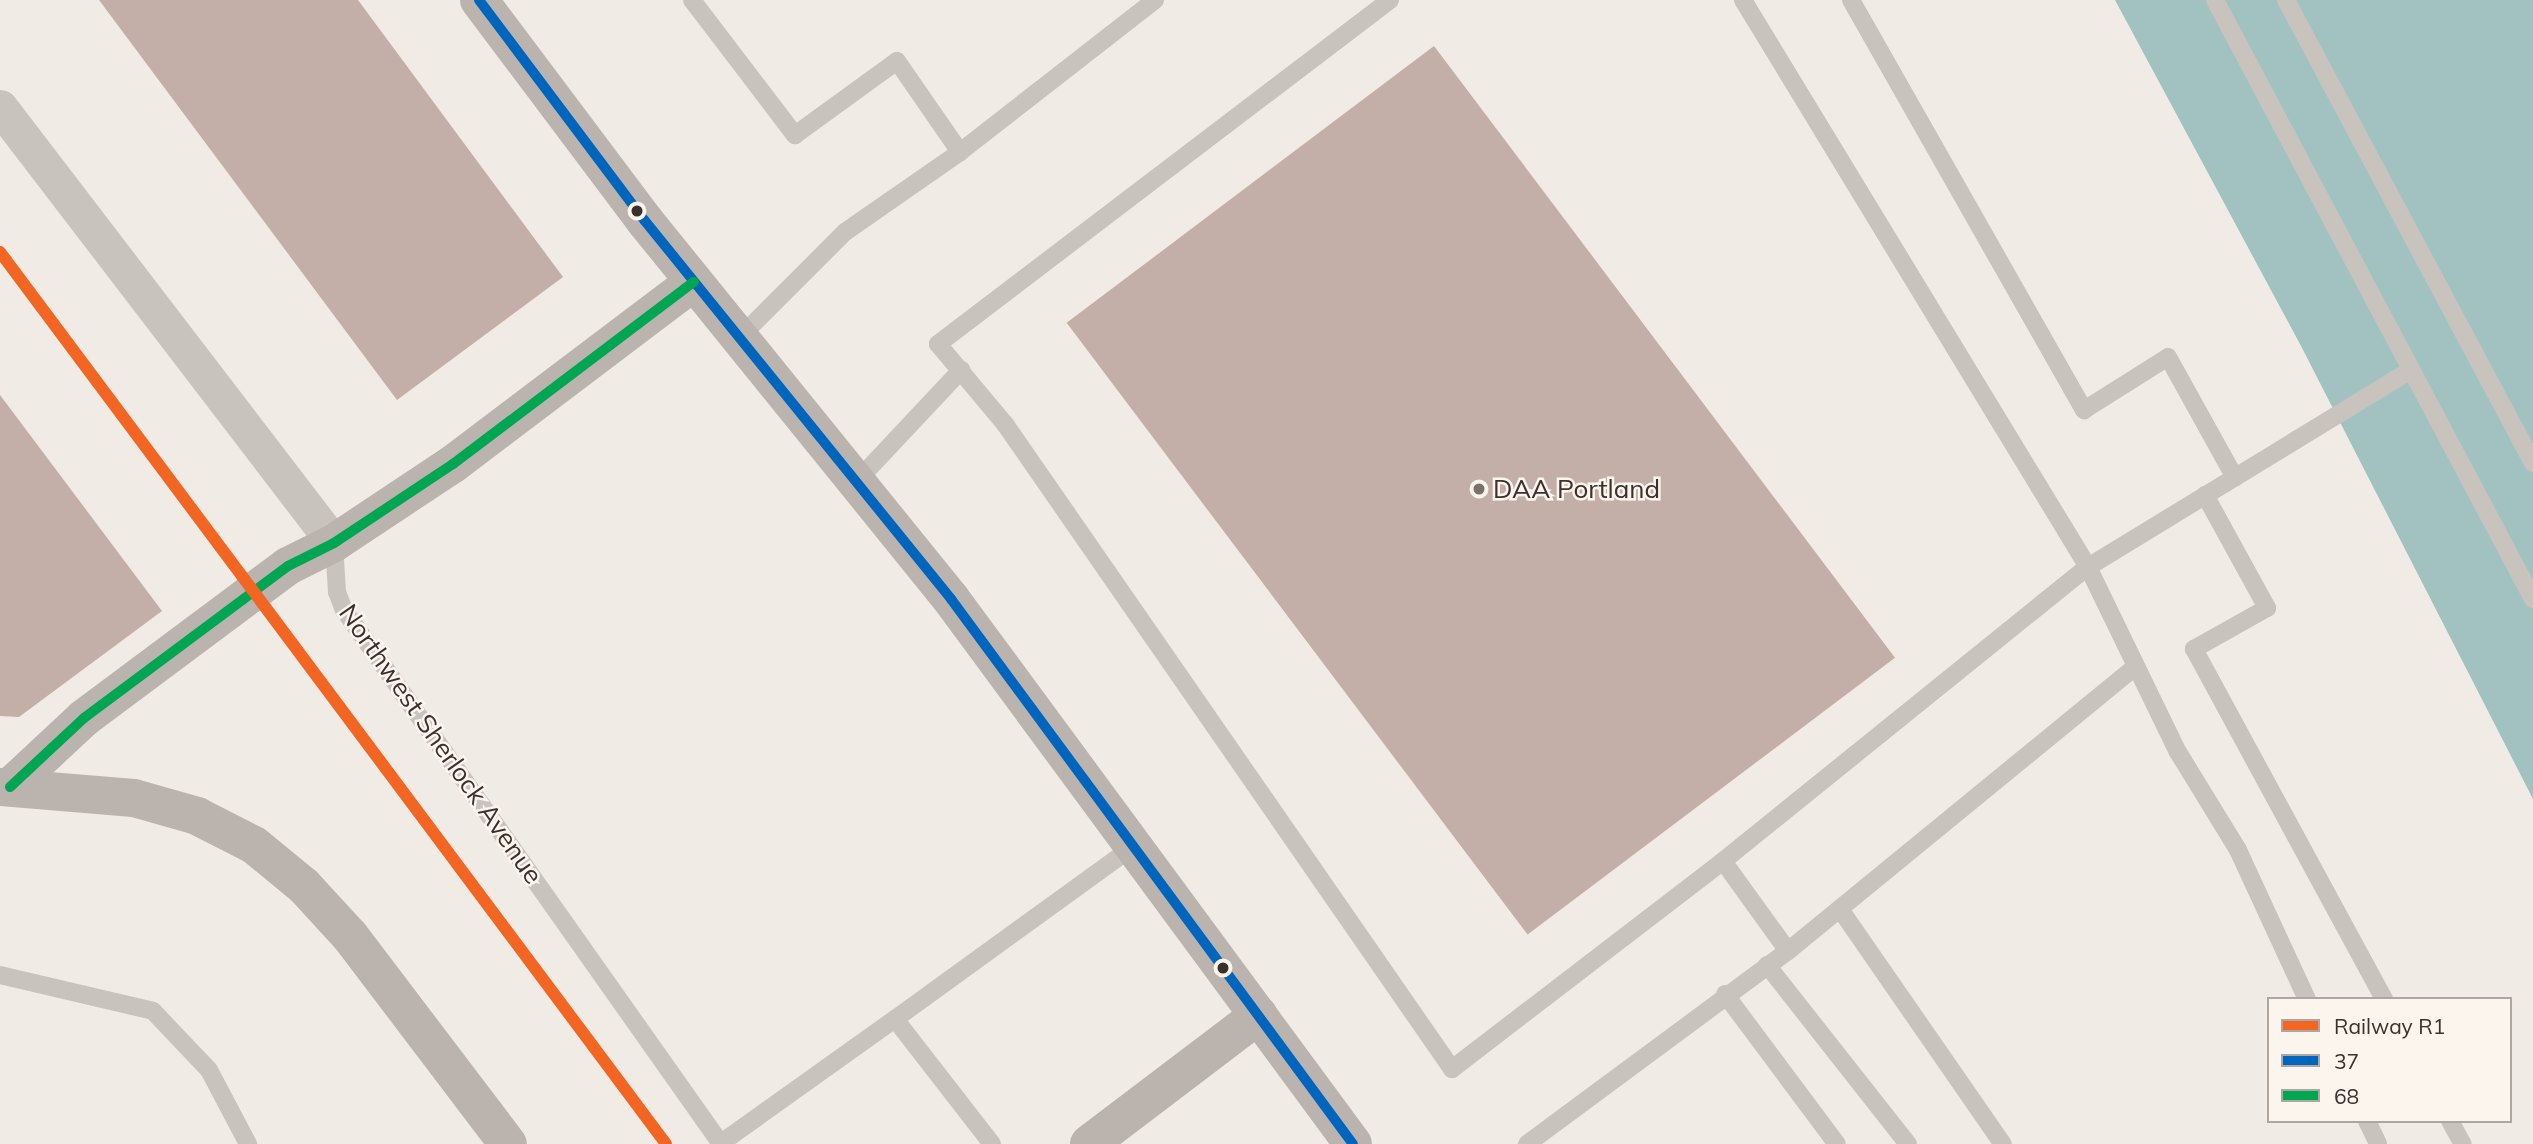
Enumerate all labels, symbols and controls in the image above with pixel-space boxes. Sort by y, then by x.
unlabelled marker [630,204,644,218]
place label: DAA Portland [1493,473,1660,505]
marker: DAA Portland [1471,481,1487,497]
street label: Northwest Sherlock Avenue [333,598,549,890]
unlabelled marker [1216,961,1230,975]
legend [2267,997,2512,1123]
text: Railway R1 [2334,1013,2445,1039]
text: 37 [2334,1048,2359,1074]
text: 68 [2334,1083,2359,1109]

